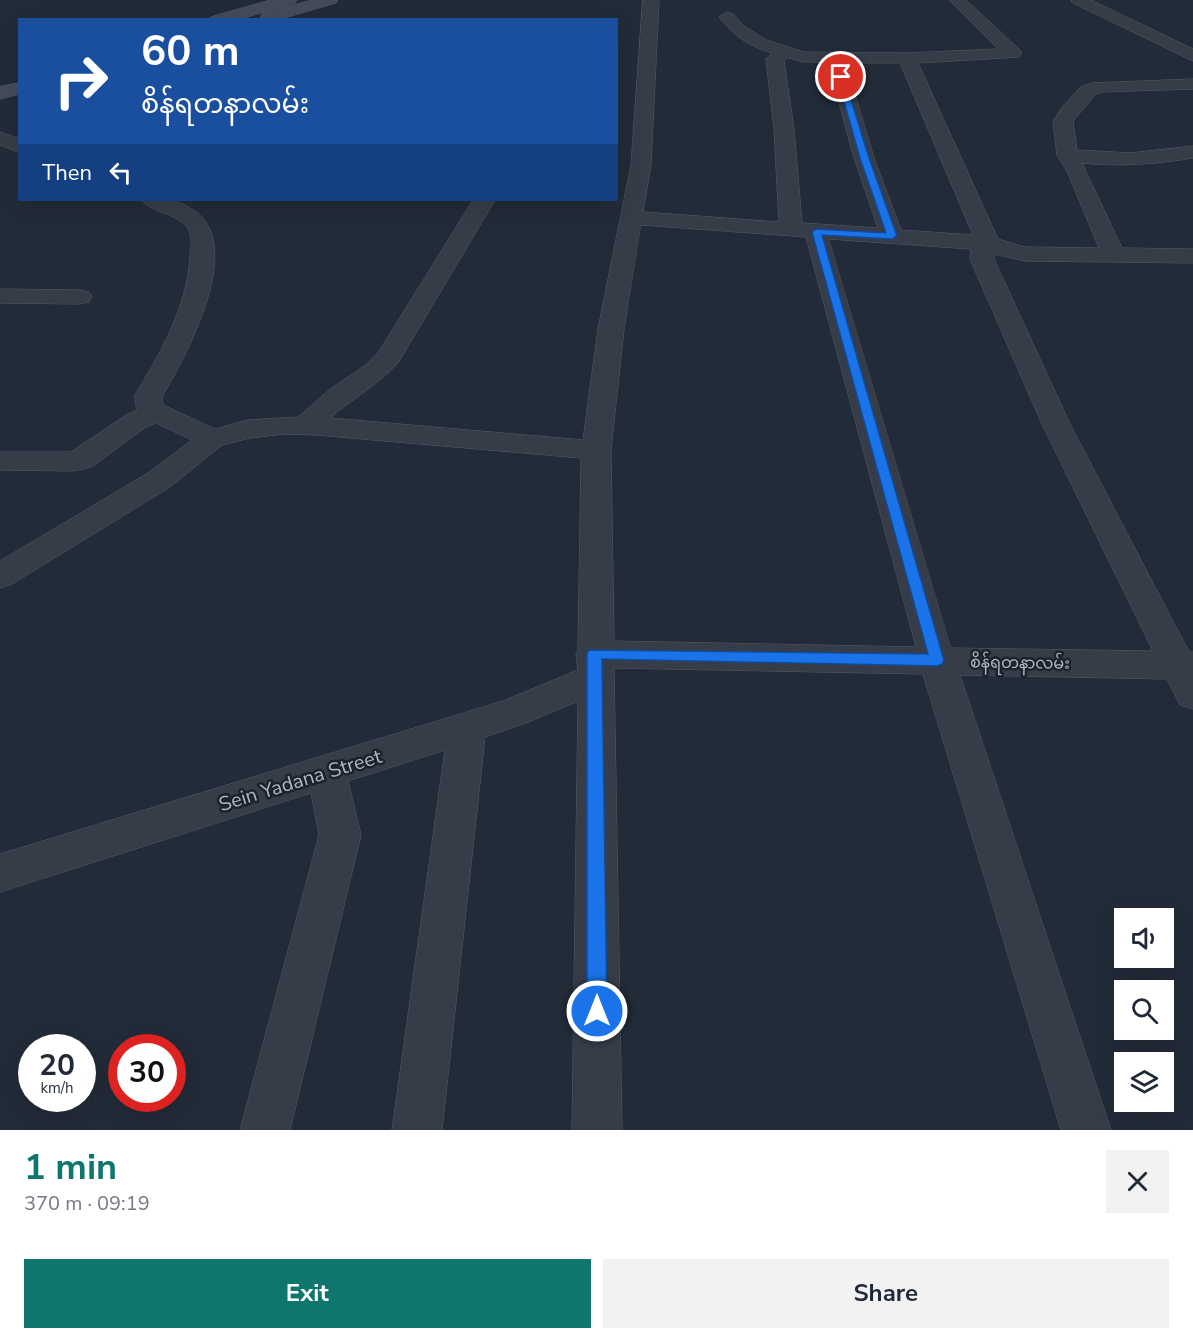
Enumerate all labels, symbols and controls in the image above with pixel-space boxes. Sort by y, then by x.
text: 60 m [141,23,240,80]
icon: right [42,42,120,120]
pin [815,51,866,102]
icon: arrive [824,60,857,93]
text: စိန်ရတနာလမ်း [141,86,309,123]
icon: left [104,156,137,189]
text: Then [42,158,92,188]
street label: စိန်ရတနာလမ်း [970,650,1070,677]
street label: Sein Yadana Street [215,743,386,818]
map controls [1114,908,1174,1112]
button: sound [1114,908,1174,968]
position arrow [565,979,629,1043]
button: search [1114,980,1174,1040]
speed limit sign: 30 [108,1034,186,1112]
text: 20 [39,1045,75,1086]
button: layers [1114,1052,1174,1112]
text: km/h [40,1078,74,1098]
text: 1 min [24,1143,117,1192]
button: close [1106,1150,1169,1213]
text: 370 m · 09:19 [24,1190,150,1217]
button: Exit [24,1259,591,1328]
button: Share [603,1259,1169,1328]

